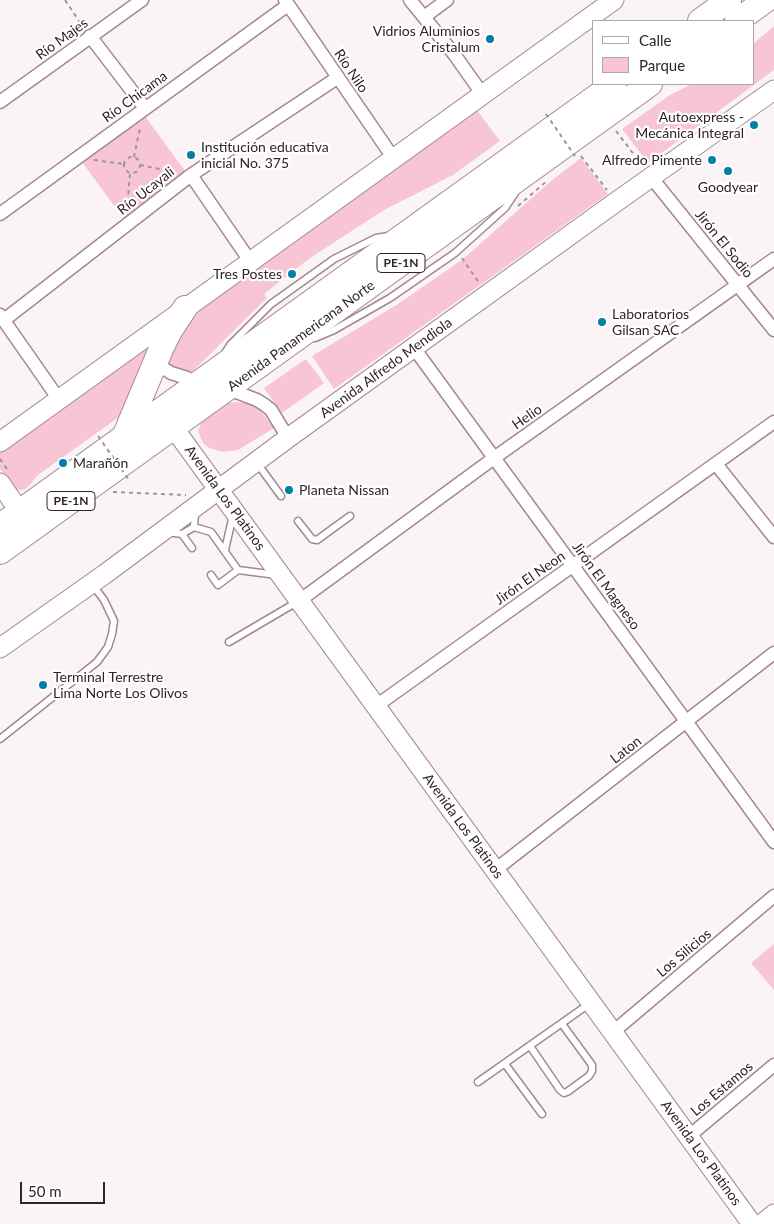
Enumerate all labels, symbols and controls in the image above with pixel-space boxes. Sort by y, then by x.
street label: Río Majes [33,15,91,63]
legend [592,20,754,85]
place label: Vidrios Aluminios Cristalum [373,23,480,56]
text: Calle [639,31,671,49]
marker: Vidrios Aluminios Cristalum [484,33,496,45]
street label: Río Nilo [330,46,372,96]
text: Parque [639,56,685,74]
street label: Río Chicama [99,68,171,126]
place label: Autoexpress - Mecánica Integral [635,109,744,142]
marker: Autoexpress - Mecánica Integral [748,119,760,131]
place label: Institución educativa inicial No. 375 [201,139,329,172]
marker: Institución educativa inicial No. 375 [185,149,197,161]
place label: Alfredo Pimente [602,152,702,168]
marker: Alfredo Pimente [706,154,718,166]
street label: Río Ucayali [114,164,178,218]
marker: Goodyear [722,165,734,177]
place label: Goodyear [698,179,758,195]
street label: Jirón El Sodio [691,207,757,281]
road number: PE-1N [377,254,425,272]
place label: Tres Postes [213,266,282,282]
marker: Tres Postes [286,268,298,280]
street label: Avenida Panamericana Norte [224,277,378,395]
place label: Laboratorios Gilsan SAC [612,306,689,338]
street label: Avenida Alfredo Mendiola [317,314,455,422]
marker: Laboratorios Gilsan SAC [596,316,608,328]
street label: Helio [509,401,545,433]
street label: Avenida Los Platinos [181,442,269,554]
place label: Marañón [73,455,128,471]
marker: Marañón [57,457,69,469]
place label: Planeta Nissan [299,482,389,498]
marker: Planeta Nissan [283,484,295,496]
road number: PE-1N [47,492,95,511]
street label: Jirón El Magneso [569,539,643,633]
street label: Jirón El Neon [492,548,568,608]
place label: Terminal Terrestre Lima Norte Los Olivos [53,669,188,702]
marker: Terminal Terrestre Lima Norte Los Olivos [37,679,49,691]
street label: Laton [607,733,645,767]
street label: Avenida Los Platinos [419,770,507,882]
street label: Los Silicios [653,925,715,981]
street label: Los Estamos [688,1058,756,1120]
street label: Avenida Los Platinos [657,1097,745,1209]
scale bar [22,1172,108,1204]
text: 50 m [28,1182,62,1200]

